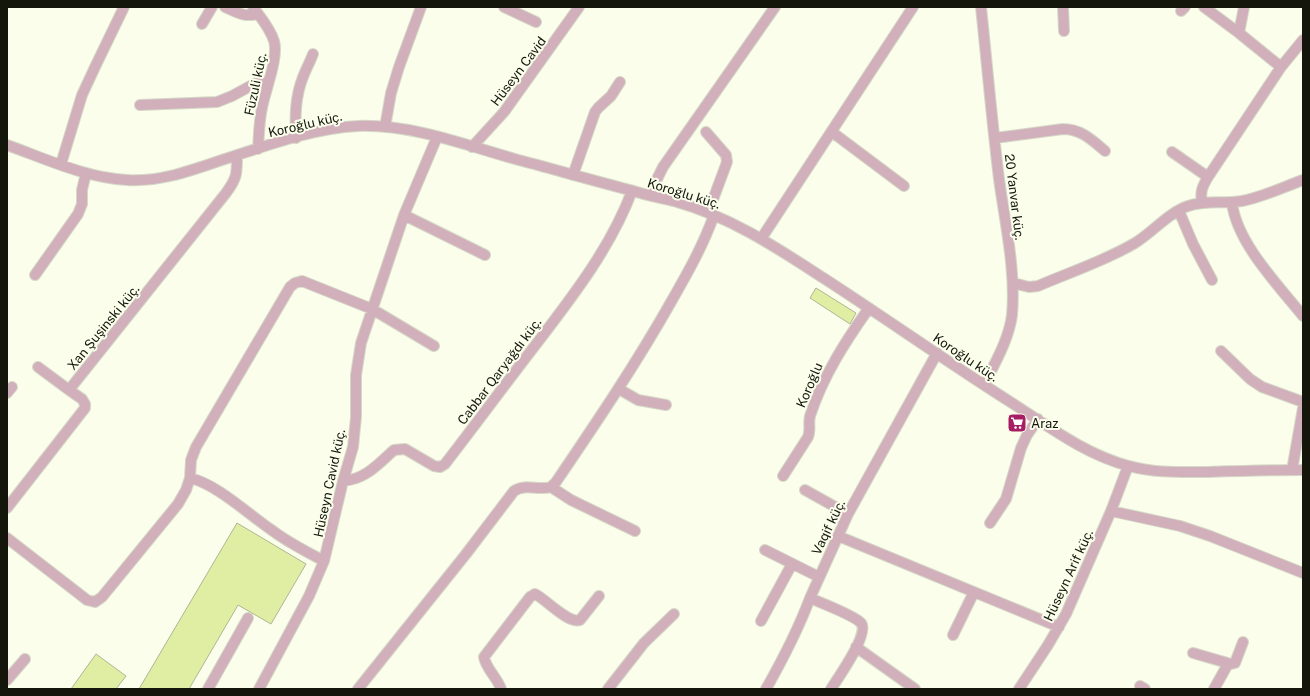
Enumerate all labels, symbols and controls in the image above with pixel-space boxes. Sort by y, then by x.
street label: Hüseyn Cavid [488,34,549,109]
street label: Füzuli küç. [242,51,269,117]
street label: Koroğlu küç. [267,109,344,140]
street label: 20 Yanvar küç. [1002,153,1027,241]
street label: Koroğlu küç. [646,175,722,212]
street label: Xan Şuşinski küç. [64,282,142,373]
street label: Cabbar Qaryağdı küç. [454,315,544,428]
street label: Koroğlu küç. [930,330,1001,385]
street label: Koroğlu [793,360,826,410]
supermarket icon: Araz [1006,412,1028,434]
place label: Araz [1031,416,1059,431]
street label: Hüseyn Cavid küç. [311,428,348,539]
street label: Vaqif küç. [809,497,848,557]
street label: Hüseyn Arif küç. [1041,527,1096,623]

